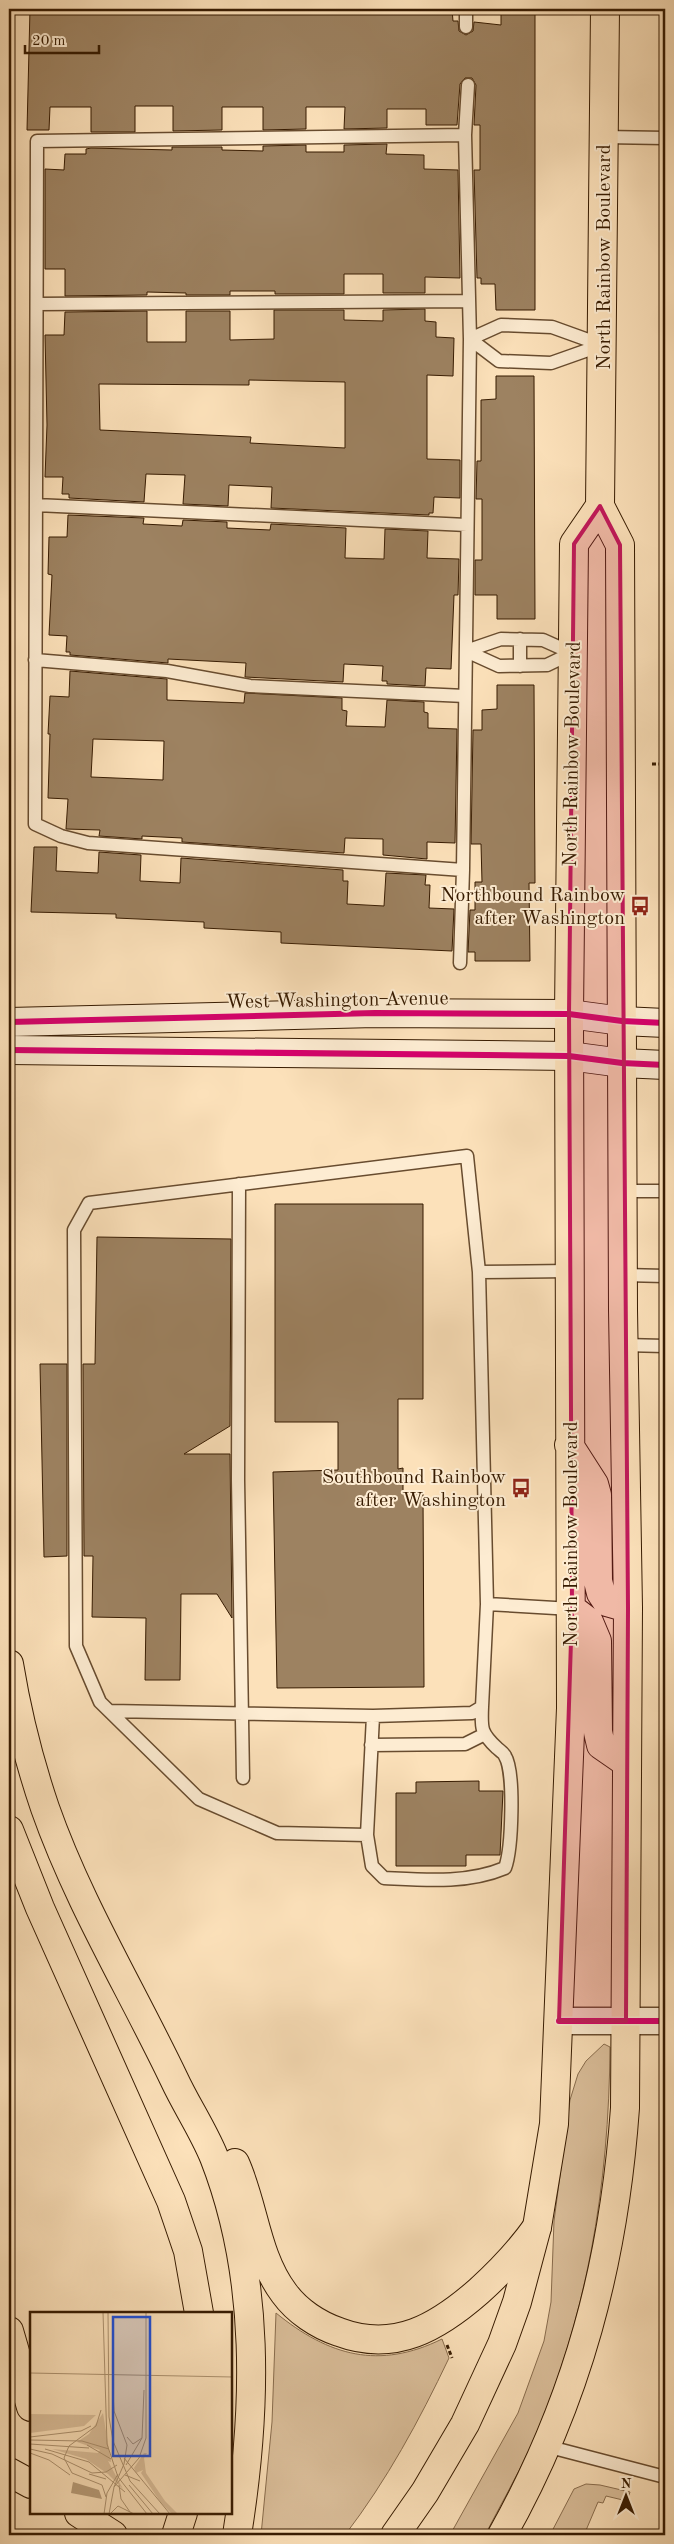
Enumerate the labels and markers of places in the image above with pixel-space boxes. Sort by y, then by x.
place label: Northbound Rainbow after Washington [440,886,625,929]
bus stop icon: Northbound Rainbow after Washington [629,895,651,917]
place label: Southbound Rainbow after Washington [322,1468,506,1511]
bus stop icon: Southbound Rainbow after Washington [510,1477,532,1499]

